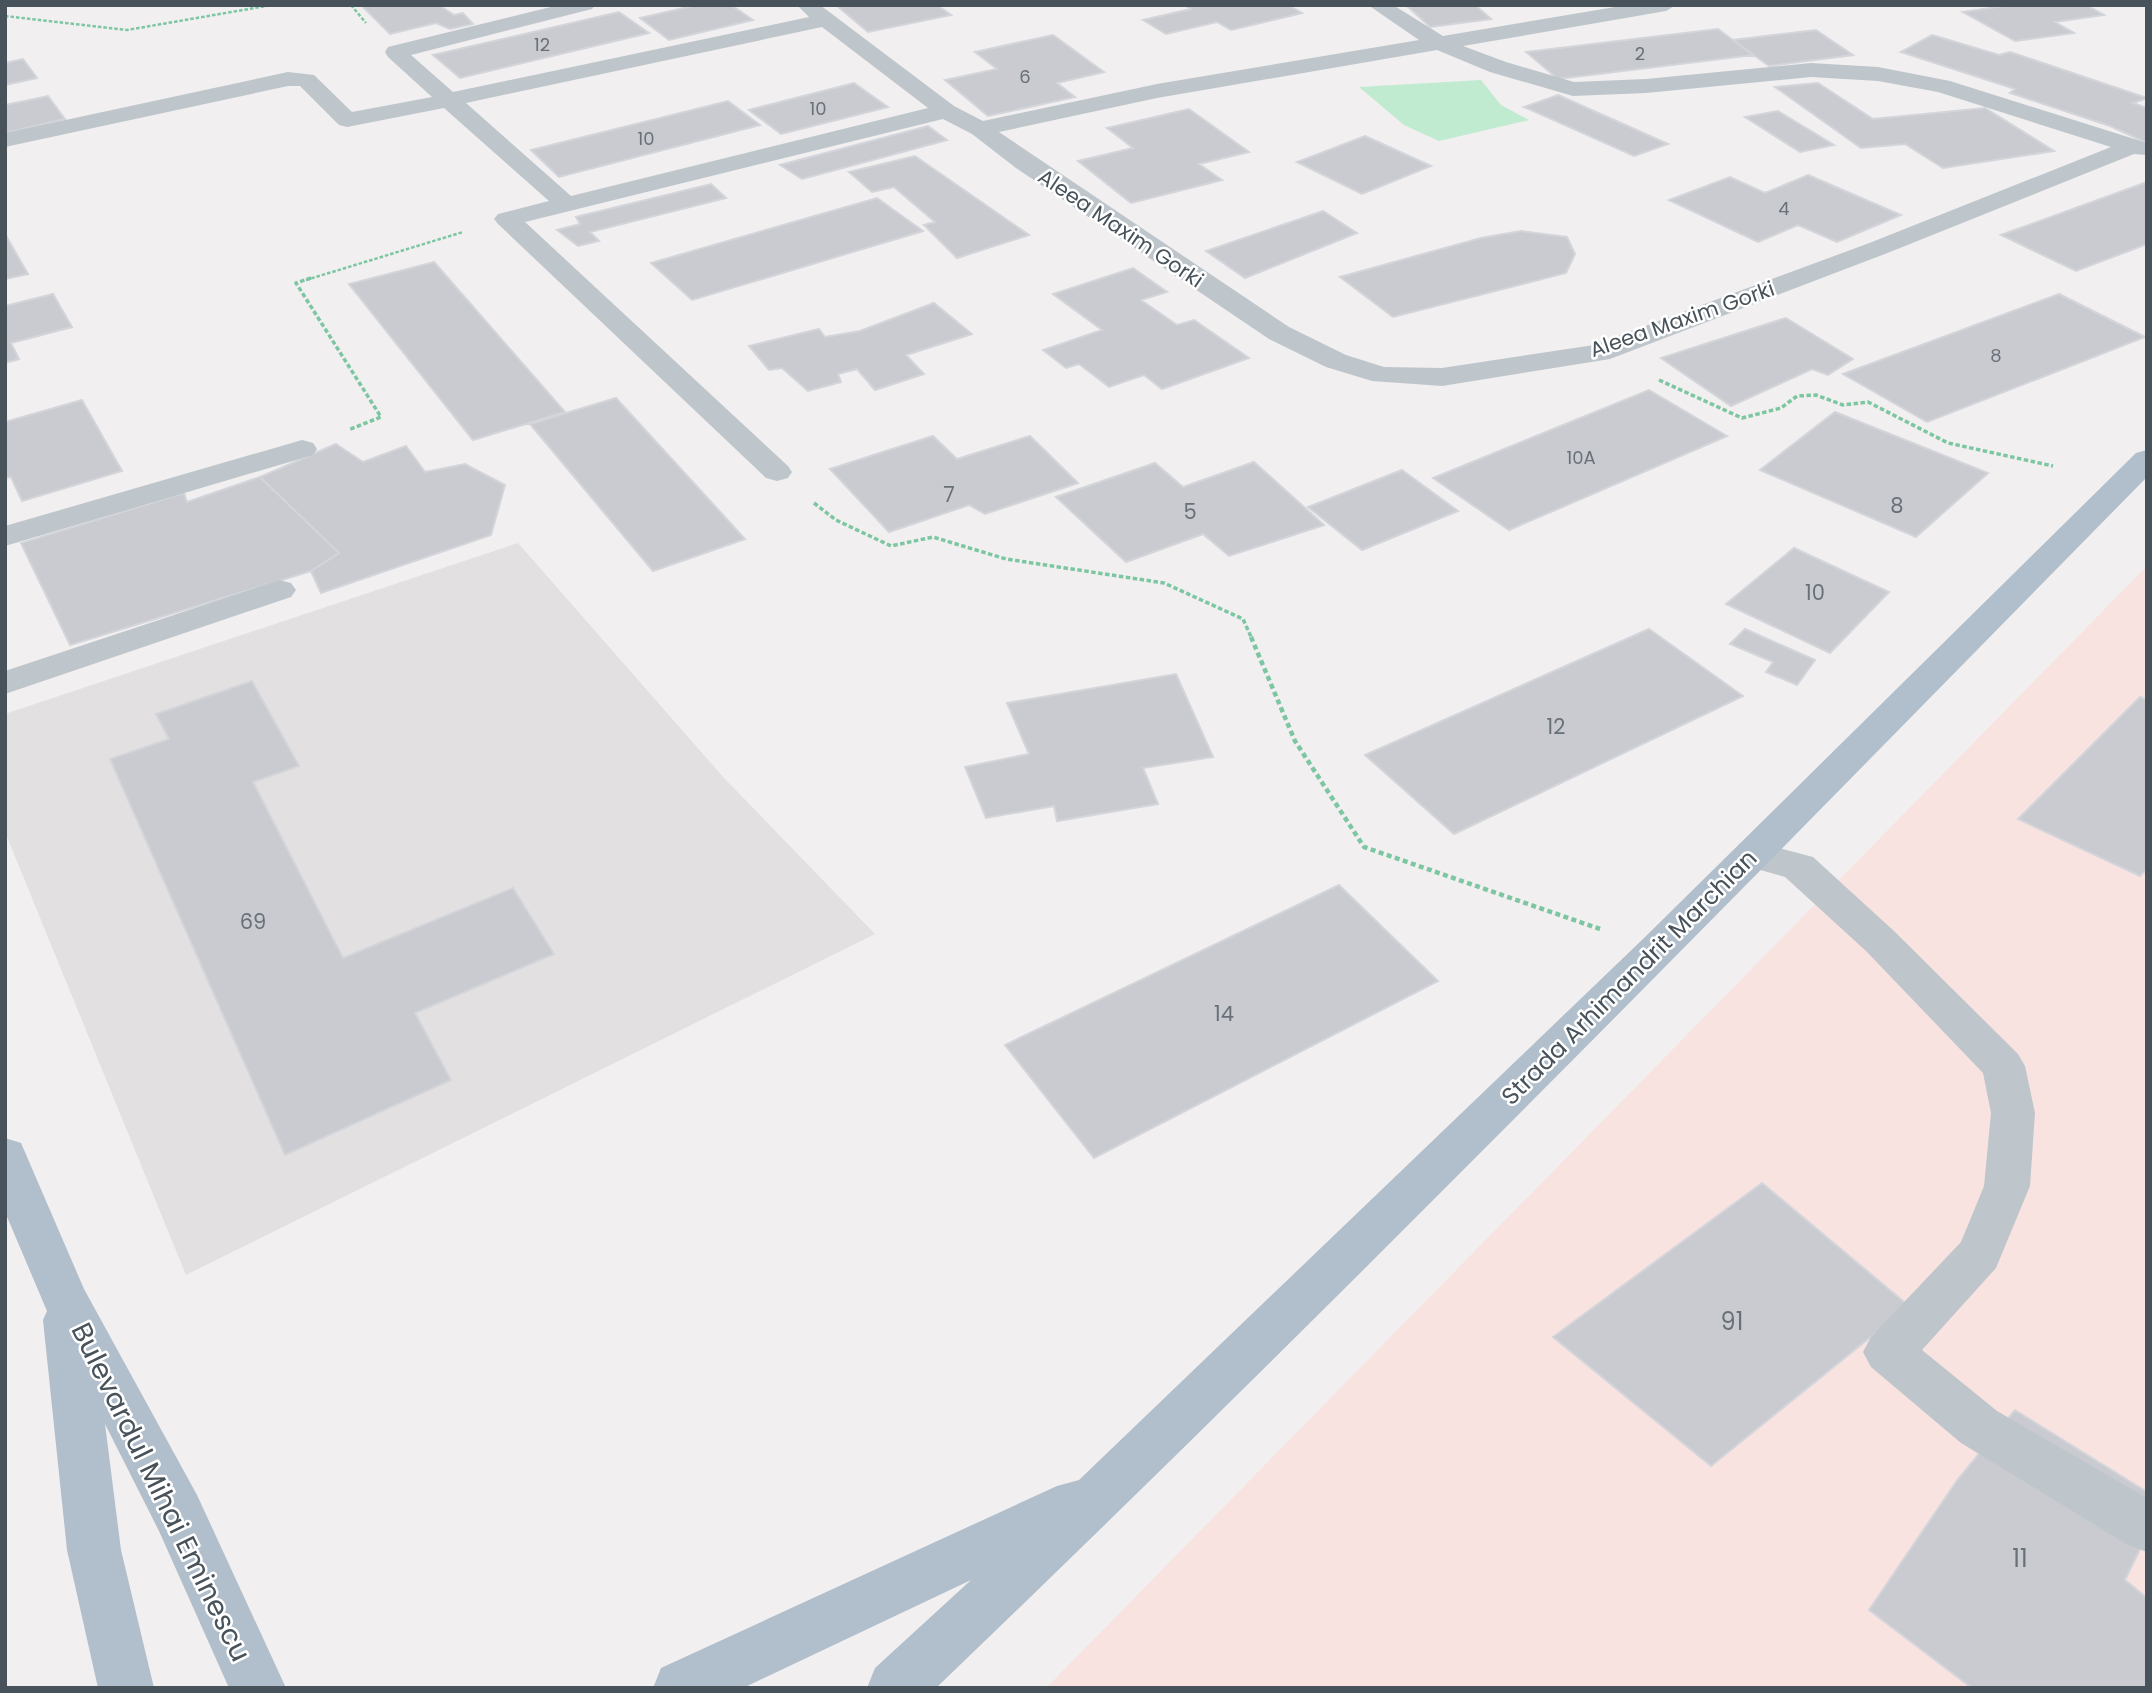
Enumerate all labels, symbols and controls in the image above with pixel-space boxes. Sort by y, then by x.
house number: 12 [534,32,550,57]
house number: 2 [1635,41,1645,66]
house number: 6 [1019,64,1031,89]
house number: 10 [809,96,827,121]
house number: 10 [637,126,655,151]
street label: Aleea Maxim Gorki [1033,162,1209,294]
house number: 4 [1778,196,1790,221]
street label: Aleea Maxim Gorki [1586,274,1778,364]
house number: 8 [1990,343,2002,368]
house number: 10A [1566,445,1596,470]
house number: 7 [943,480,955,509]
house number: 8 [1890,491,1904,520]
house number: 5 [1183,497,1197,526]
house number: 10 [1805,578,1825,607]
house number: 12 [1547,712,1565,741]
street label: Strada Arhimandrit Marchian [1494,842,1764,1112]
house number: 69 [240,907,266,936]
house number: 14 [1214,999,1234,1028]
house number: 91 [1721,1305,1743,1338]
street label: Bulevardul Mihai Eminescu [62,1316,260,1668]
house number: 11 [2012,1542,2028,1575]

